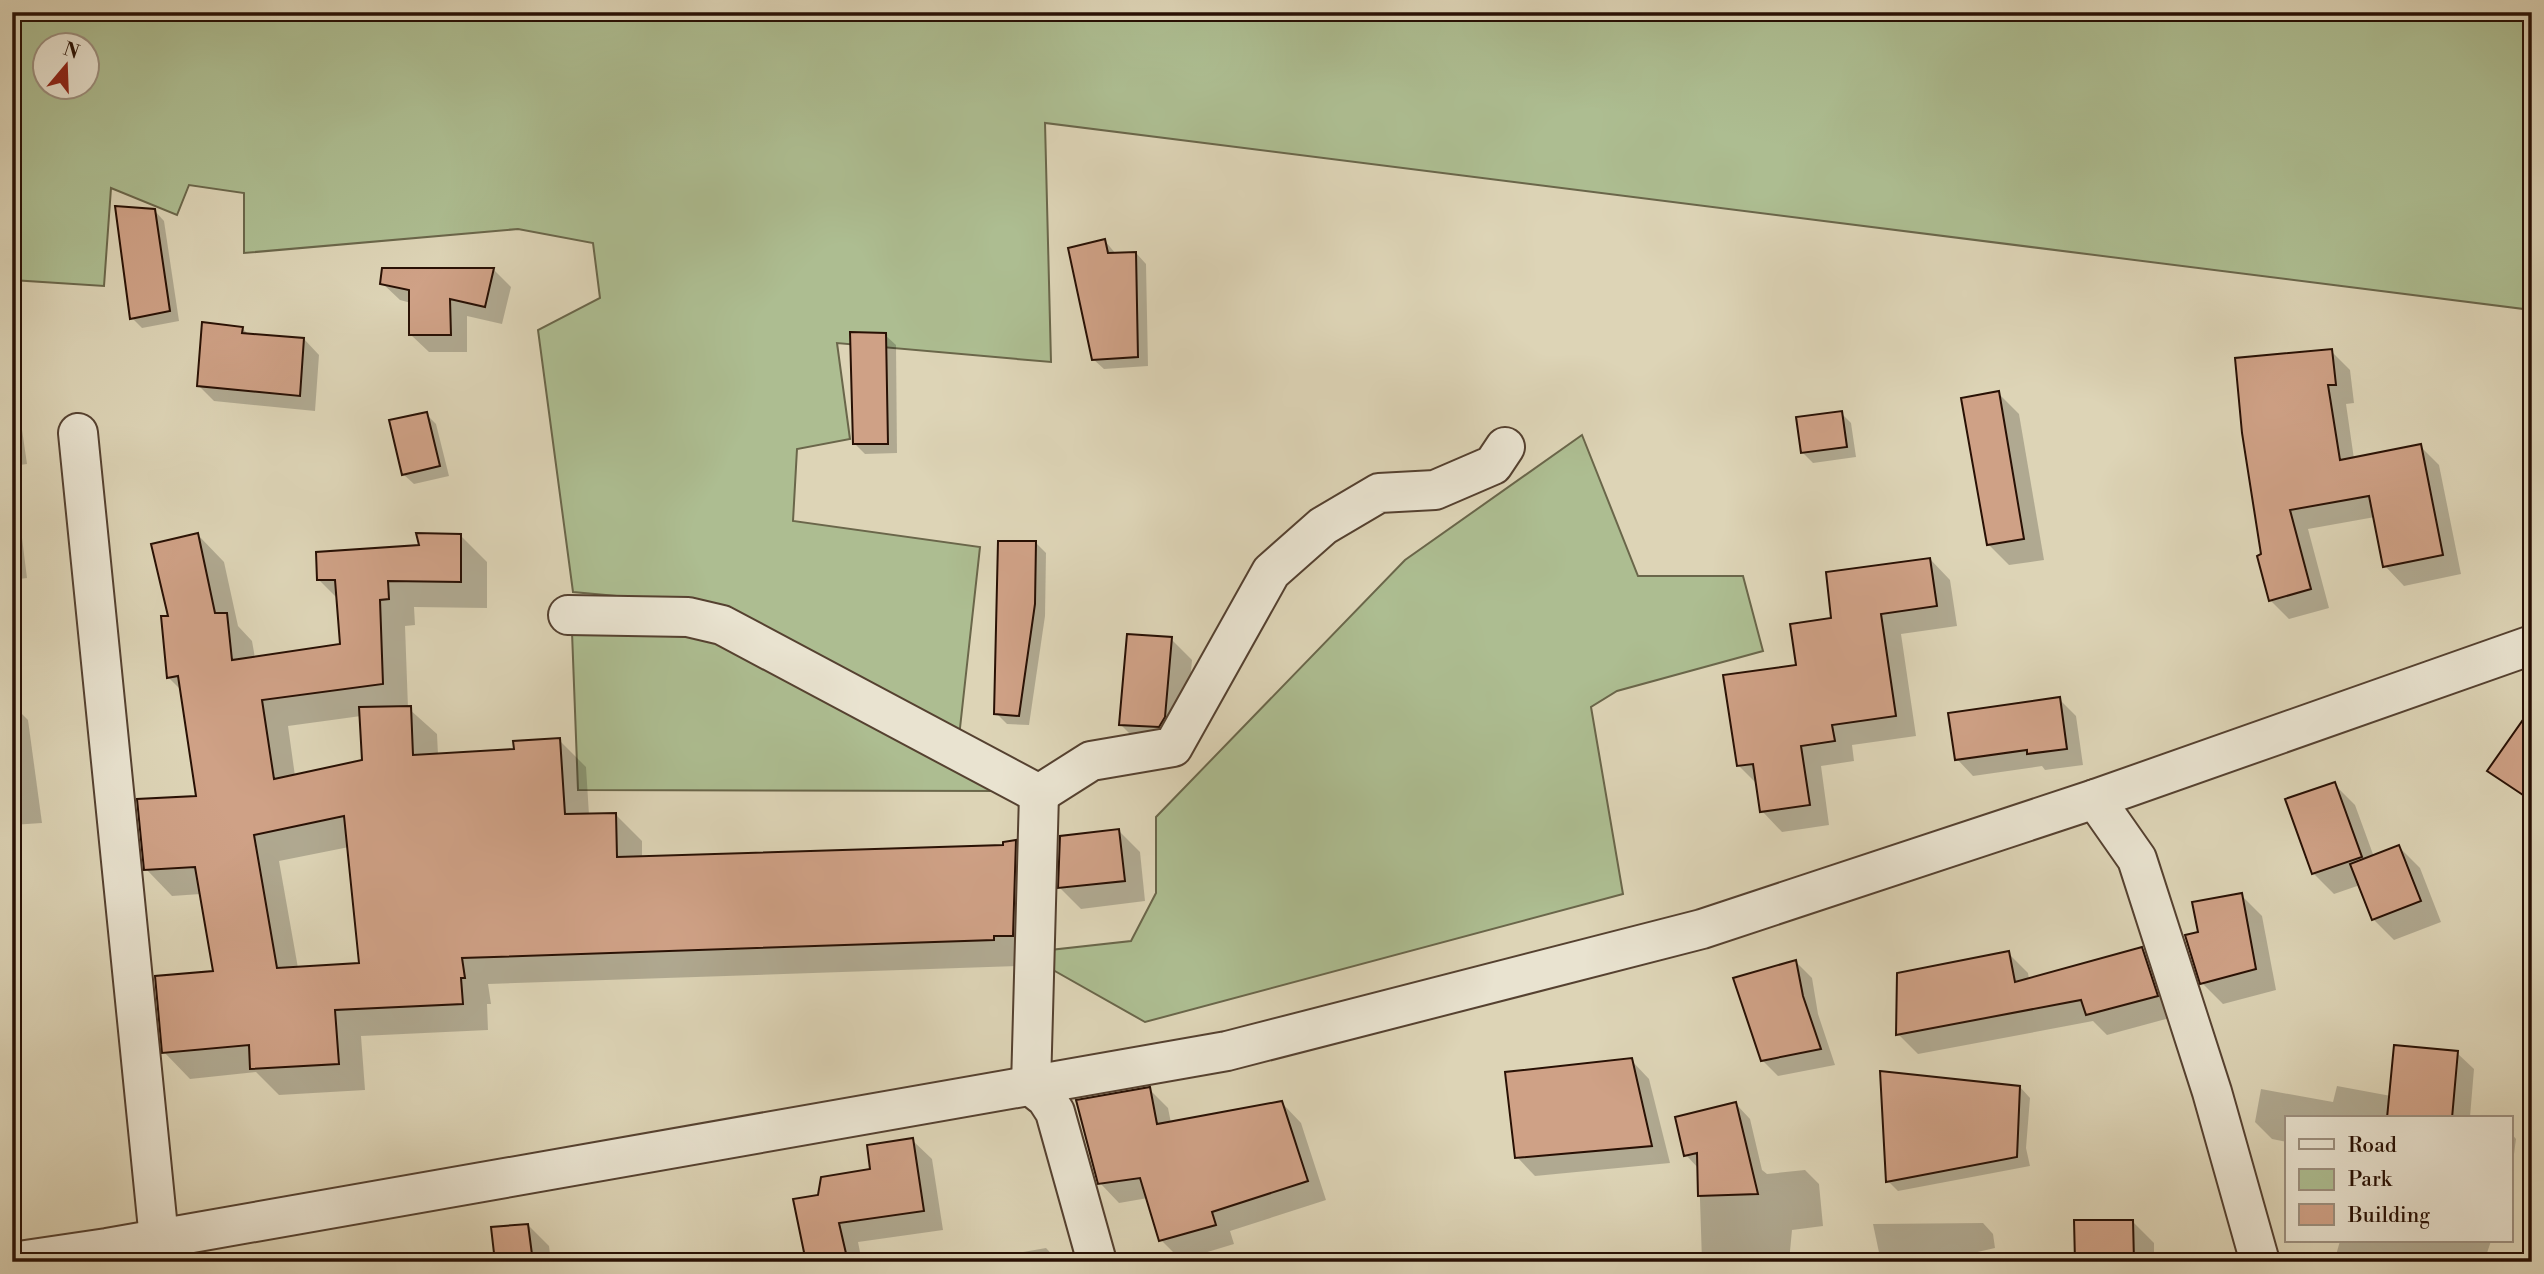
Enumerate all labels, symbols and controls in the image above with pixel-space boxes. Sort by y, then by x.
north arrow [32,32,102,102]
text: N [60,37,82,65]
legend [2285,1116,2512,1242]
text: Road [2348,1133,2397,1159]
text: Park [2348,1167,2393,1193]
text: Building [2347,1203,2430,1229]

